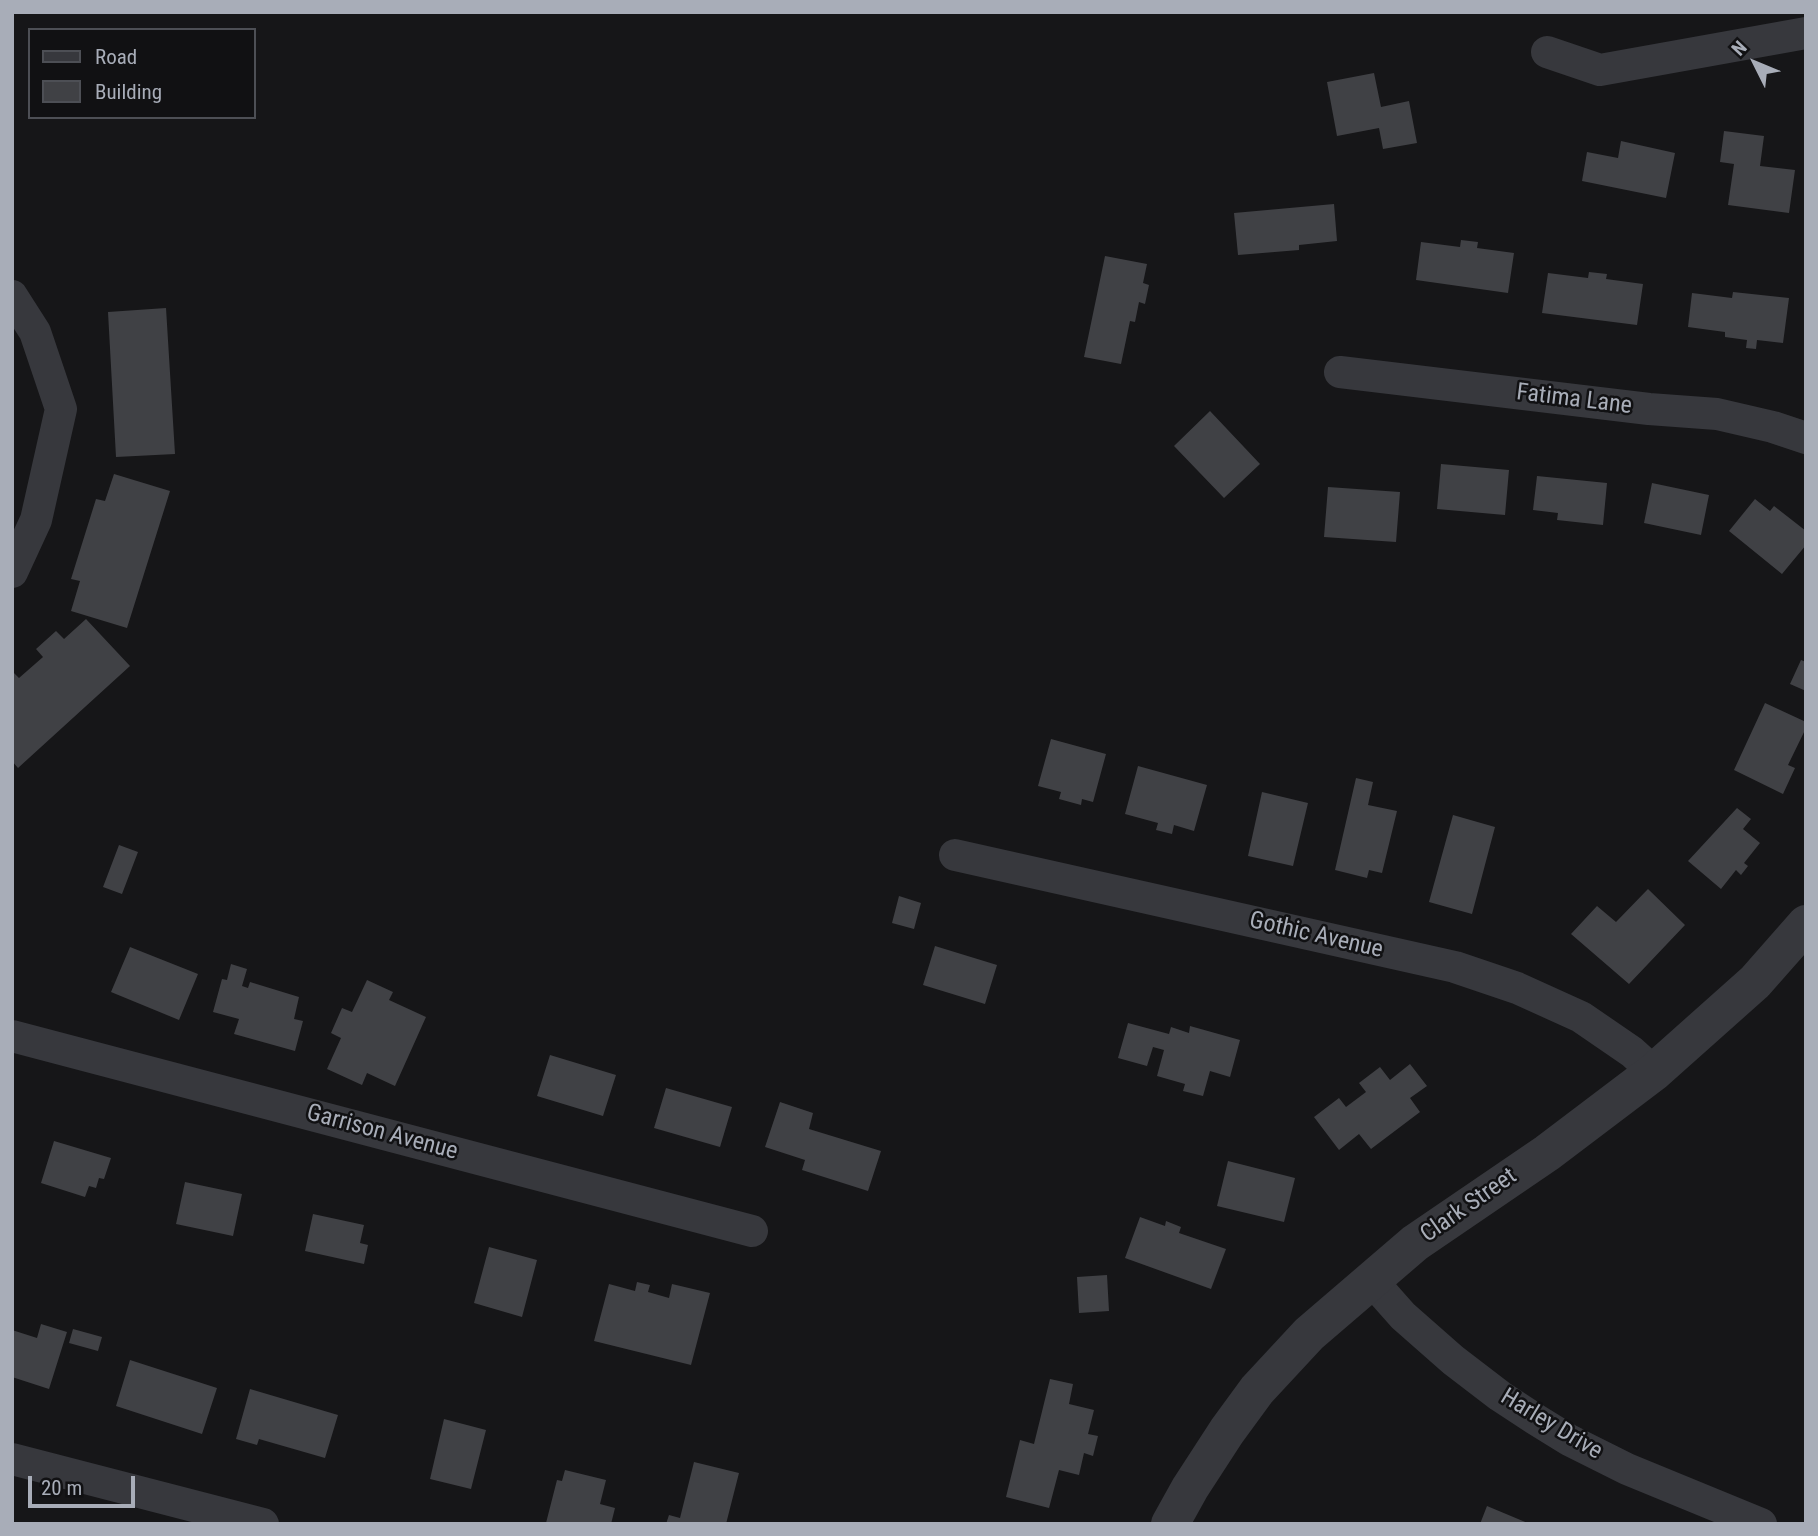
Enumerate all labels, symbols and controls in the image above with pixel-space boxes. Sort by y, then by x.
legend [28,28,256,119]
north arrow [1720,28,1790,98]
text: N [1727,36,1752,60]
text: Road [95,45,137,69]
text: Building [95,80,162,104]
street label: Fatima Lane [1515,379,1633,421]
street label: Gothic Avenue [1246,907,1386,965]
street label: Garrison Avenue [303,1099,461,1167]
street label: Clark Street [1415,1163,1523,1249]
street label: Harley Drive [1495,1383,1607,1467]
scale bar [32,1462,138,1506]
text: 20 m [41,1476,82,1500]

